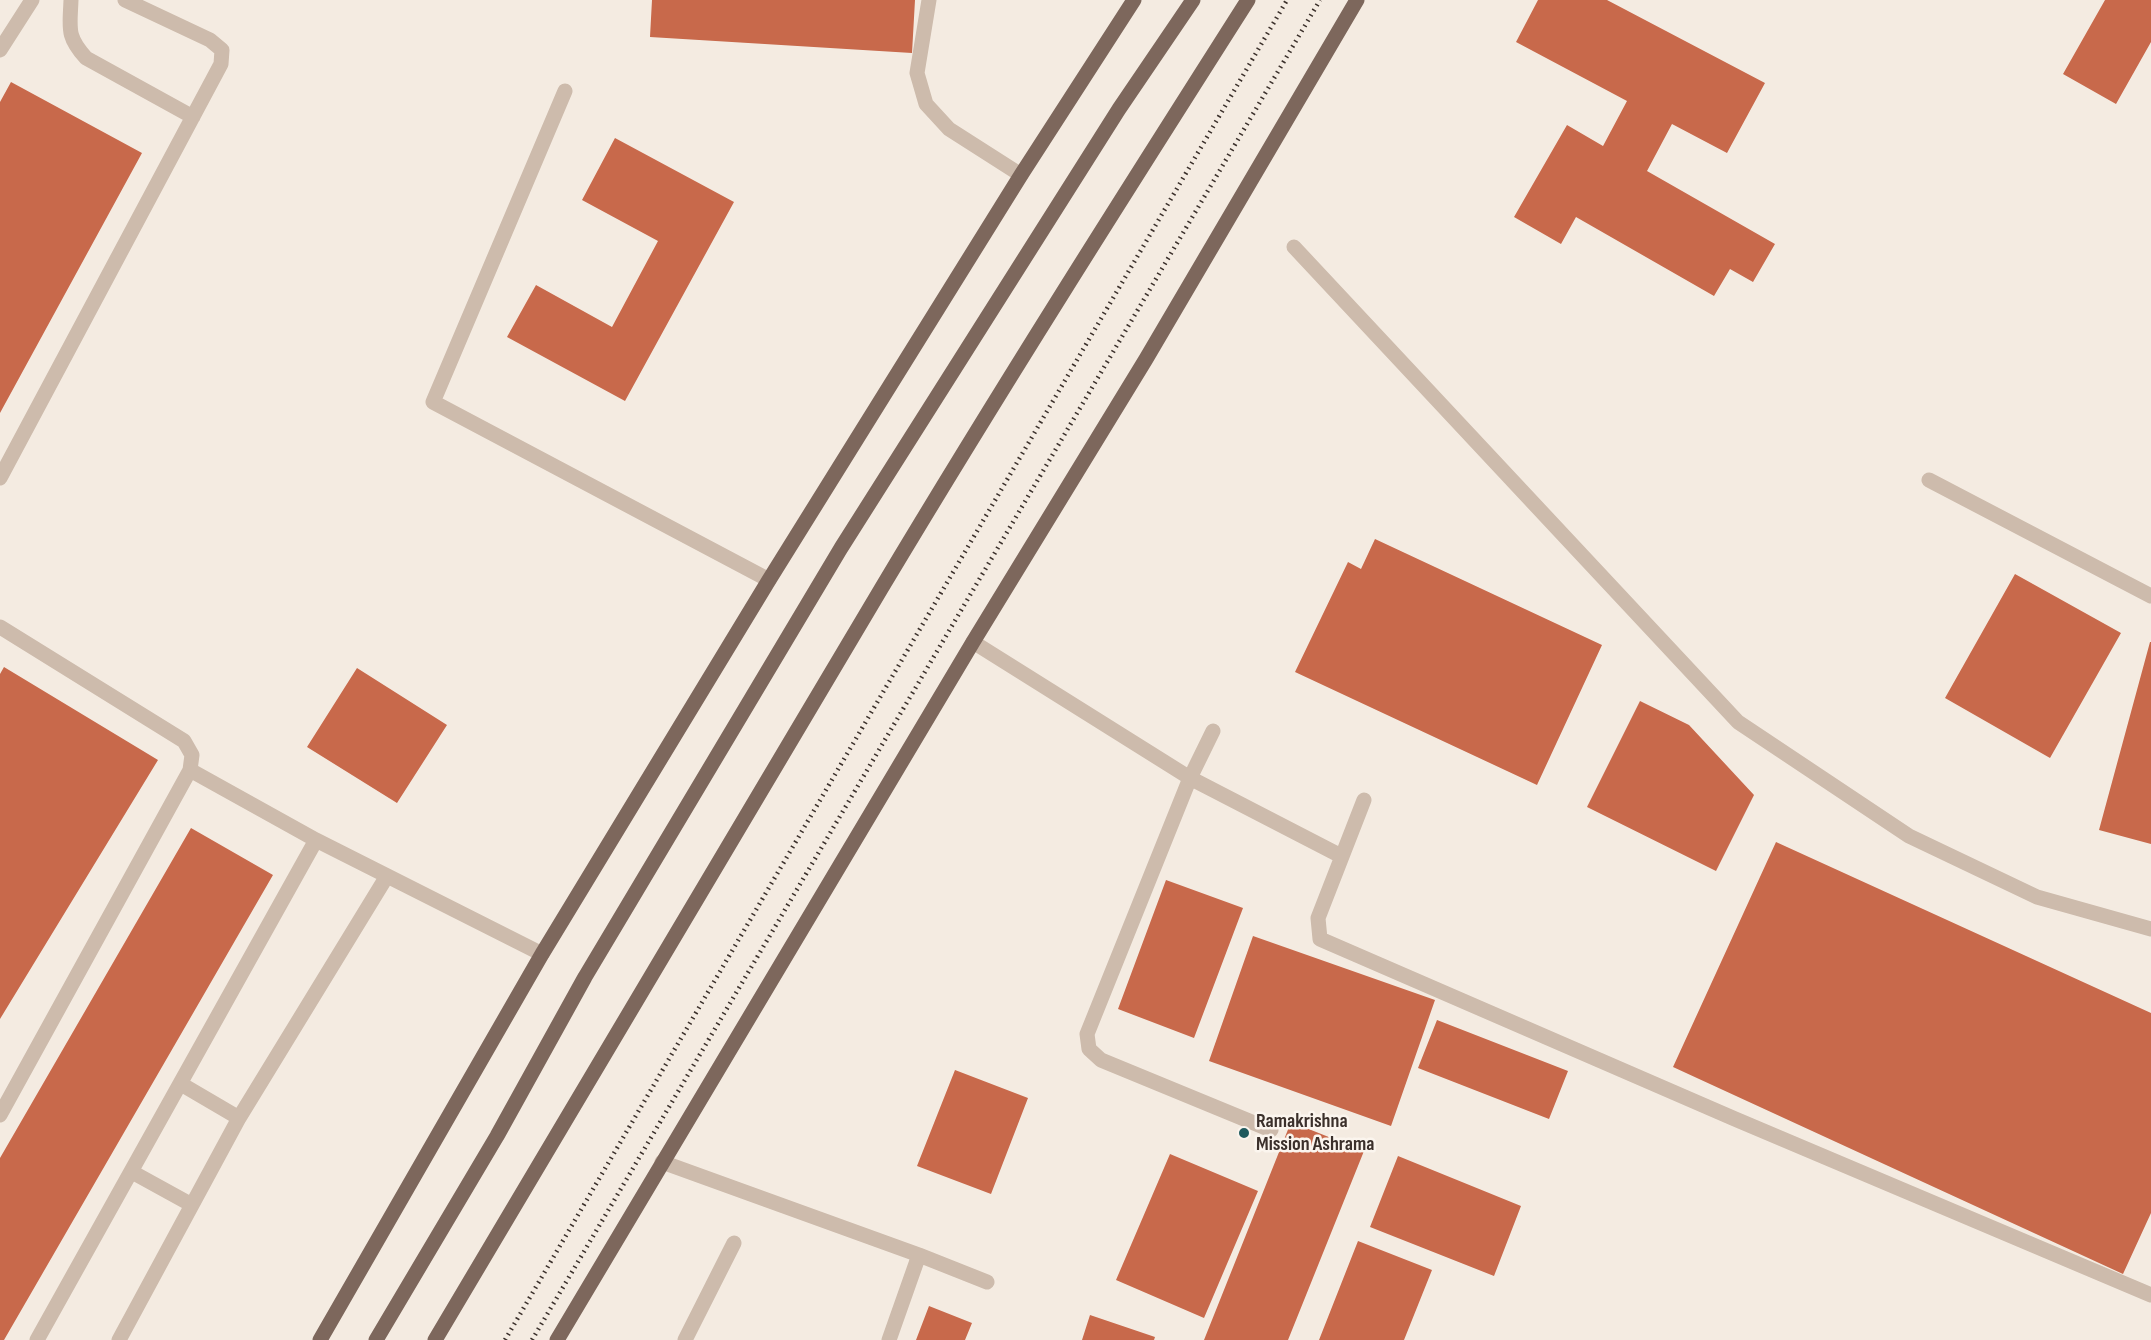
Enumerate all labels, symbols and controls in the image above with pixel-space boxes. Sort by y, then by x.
place label: Ramakrishna Mission Ashrama [1256,1110,1374,1157]
marker: Ramakrishna Mission Ashrama [1237,1126,1251,1140]

